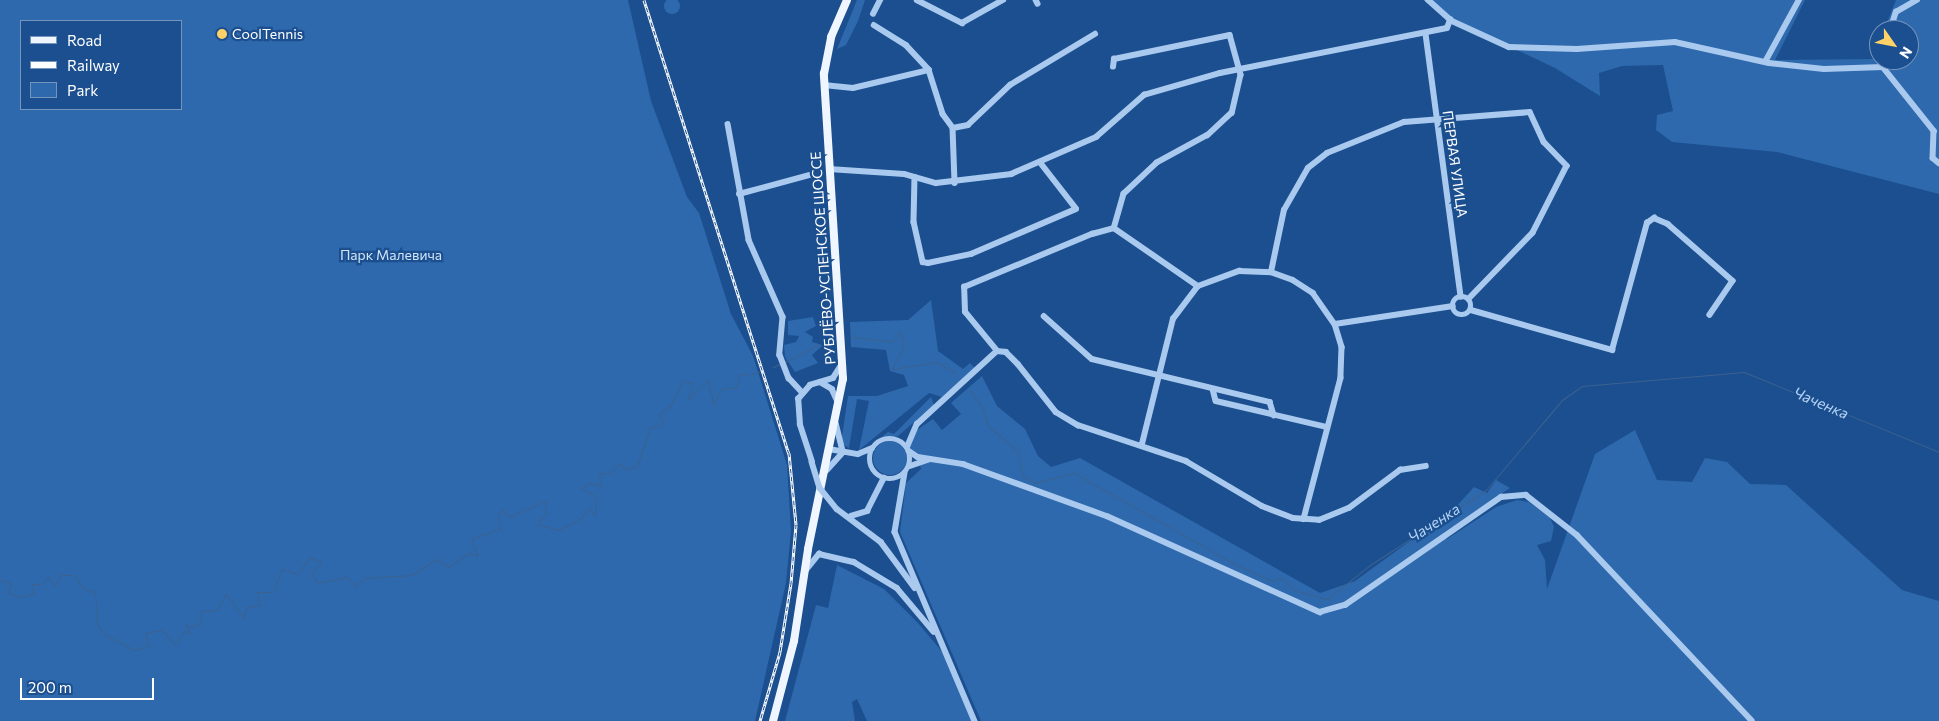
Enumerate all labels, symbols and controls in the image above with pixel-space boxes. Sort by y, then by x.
legend [20,20,182,110]
north arrow [1869,20,1919,70]
place label: CoolTennis [232,26,303,42]
marker: CoolTennis [216,28,228,40]
text: Road [67,31,102,49]
text: N [1896,44,1916,62]
text: Railway [67,56,120,74]
text: Park [67,81,98,99]
street label: ПЕРВАЯ УЛИЦА [1439,109,1471,219]
street label: РУБЛЁВО-УСПЕНСКОЕ ШОССЕ [807,151,839,365]
park label: Парк Малевича [340,247,442,263]
water label: Чаченка [1791,383,1851,423]
water label: Чаченка [1405,500,1463,546]
scale bar [22,668,156,700]
text: 200 m [28,678,72,696]

